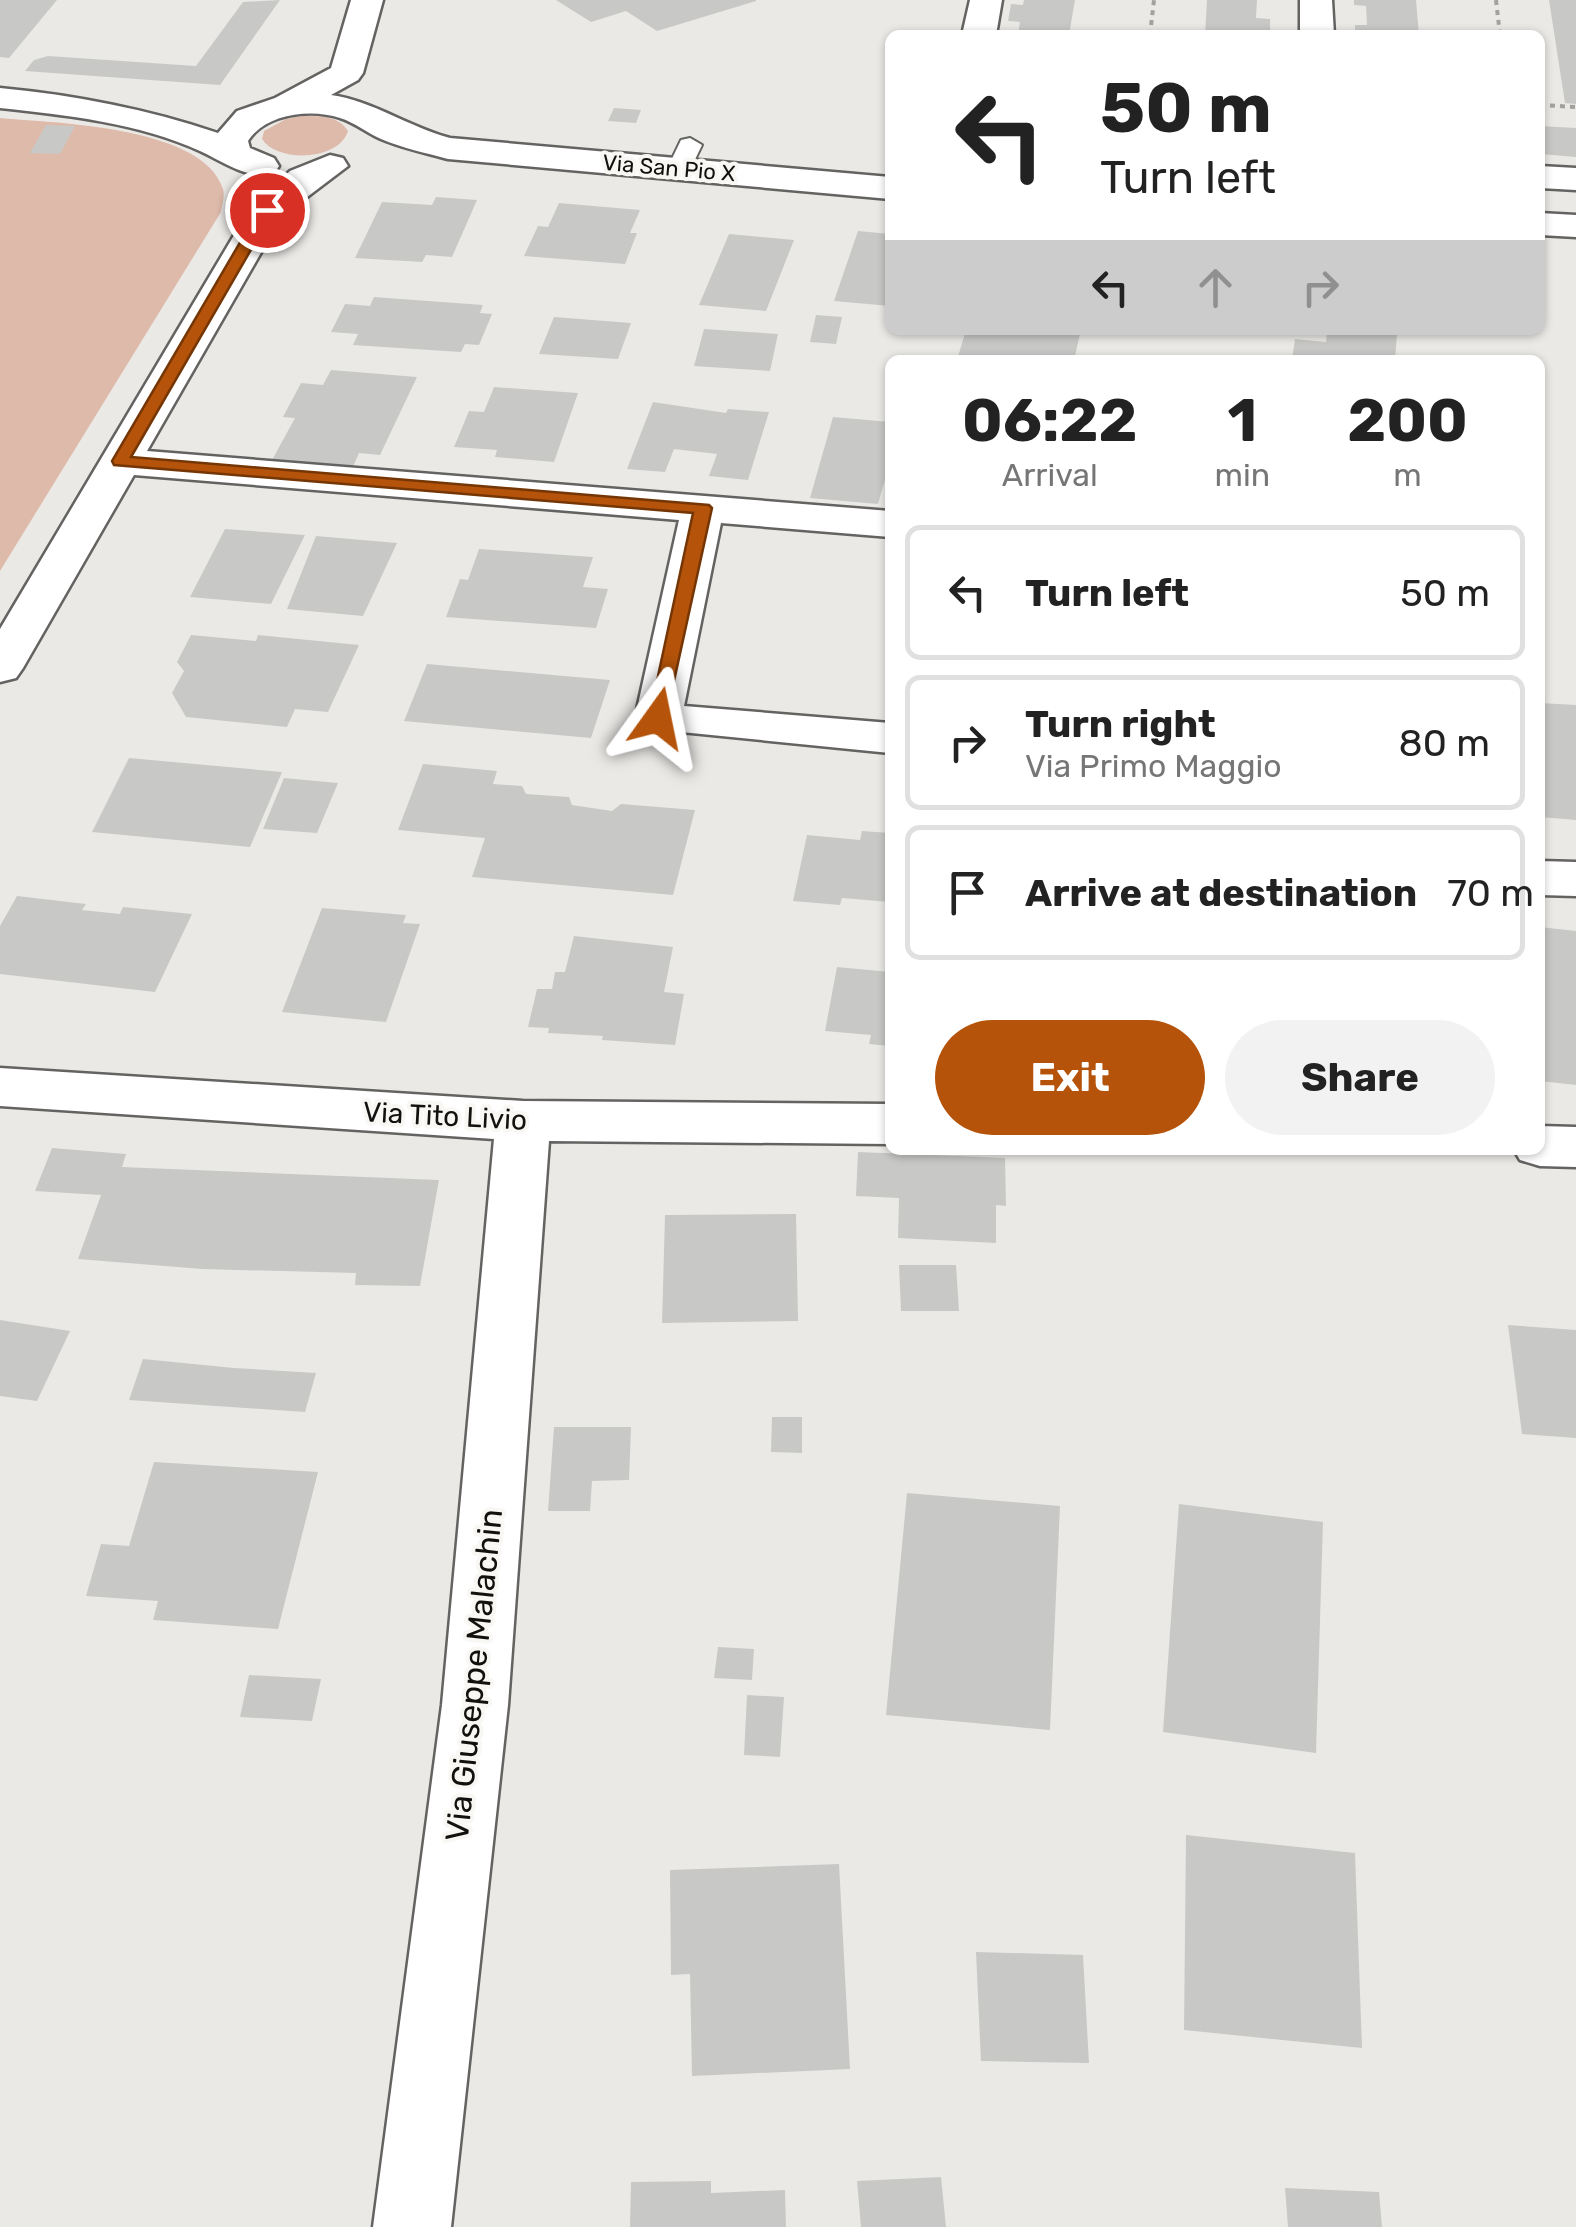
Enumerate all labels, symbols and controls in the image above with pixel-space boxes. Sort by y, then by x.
text: 50 m [1100,67,1272,150]
icon: left [935,70,1065,200]
street label: Via San Pio X [602,149,737,187]
text: Turn left [1100,151,1276,204]
pin [225,168,310,253]
icon: arrive [240,183,295,238]
icon: left [1083,260,1138,315]
icon: ahead [1188,260,1243,315]
icon: right [1293,260,1348,315]
text: 06:22 [962,385,1137,456]
text: 1 [1227,385,1257,456]
text: 200 [1347,385,1468,456]
text: Arrival [1002,456,1098,494]
text: min [1215,456,1270,494]
text: m [1393,456,1422,494]
icon: left [940,565,995,620]
text: Turn left [1025,570,1189,616]
text: 50 m [1400,570,1490,616]
position arrow [606,666,710,770]
text: Turn right [1025,701,1216,747]
icon: right [940,715,995,770]
text: 80 m [1399,720,1490,766]
text: Via Primo Maggio [1025,747,1282,785]
icon: arrive [940,865,995,920]
text: Arrive at destination [1025,870,1417,916]
text: 70 m [1447,870,1534,916]
button: Exit [935,1020,1205,1135]
button: Share [1225,1020,1495,1135]
street label: Via Tito Livio [362,1095,528,1137]
street label: Via Giuseppe Malachin [438,1507,510,1843]

